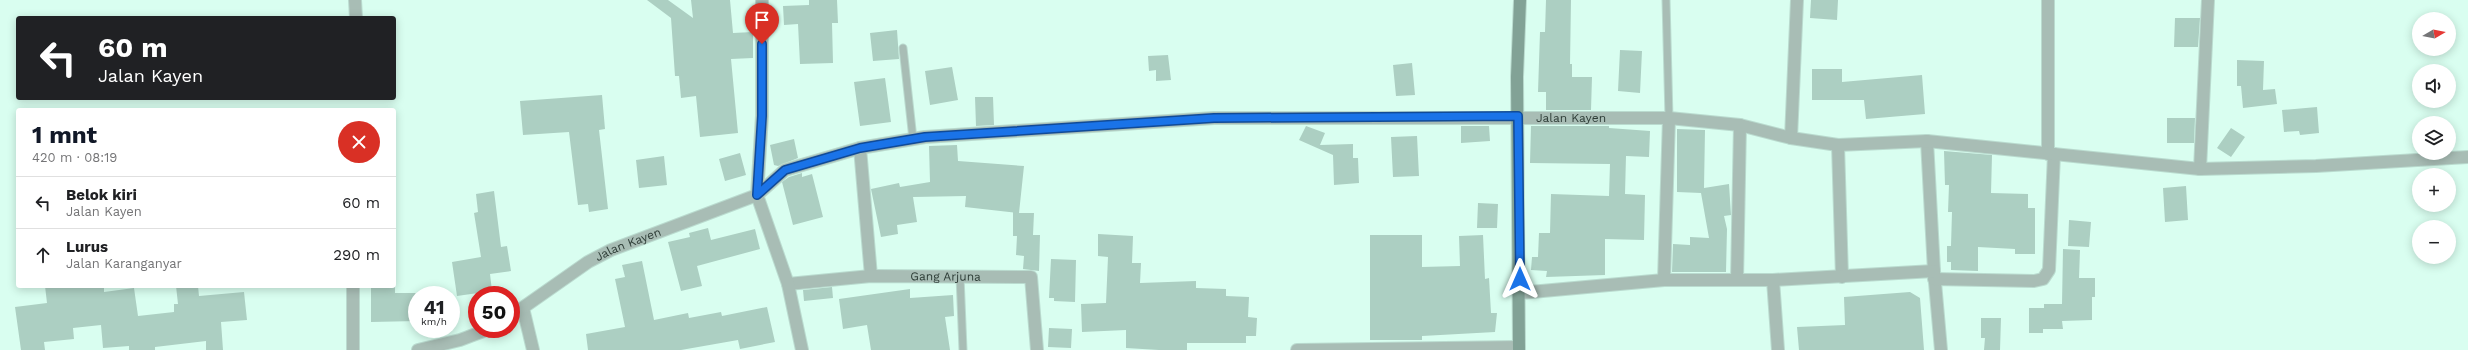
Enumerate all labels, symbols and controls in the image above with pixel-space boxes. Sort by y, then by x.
pin [745,3,779,44]
icon: arrive [751,9,773,31]
north arrow [2412,12,2456,56]
map controls [2412,12,2456,264]
text: 60 m [98,31,168,64]
icon: left [32,32,84,84]
button: sound [2412,64,2456,108]
text: Jalan Kayen [98,65,203,86]
street label: Jalan Kayen [1536,111,1606,125]
button: layers [2412,116,2456,160]
text: 1 mnt [32,121,97,149]
button: close [338,121,380,163]
text: 420 m · 08:19 [32,150,117,165]
button: + [2412,168,2456,212]
text: Belok kiri [66,186,137,204]
icon: left [32,192,54,214]
text: 60 m [342,194,380,212]
text: Jalan Kayen [66,204,142,219]
button: − [2412,220,2456,264]
street label: Jalan Kayen [593,225,663,264]
text: Lurus [66,238,108,256]
icon: ahead [32,244,54,266]
text: 290 m [333,246,380,264]
text: Jalan Karanganyar [66,256,182,271]
position arrow [1499,258,1541,300]
street label: Gang Arjuna [910,269,981,284]
speed limit sign: 50 [468,286,520,338]
text: 41 [423,295,445,319]
text: km/h [421,316,447,327]

